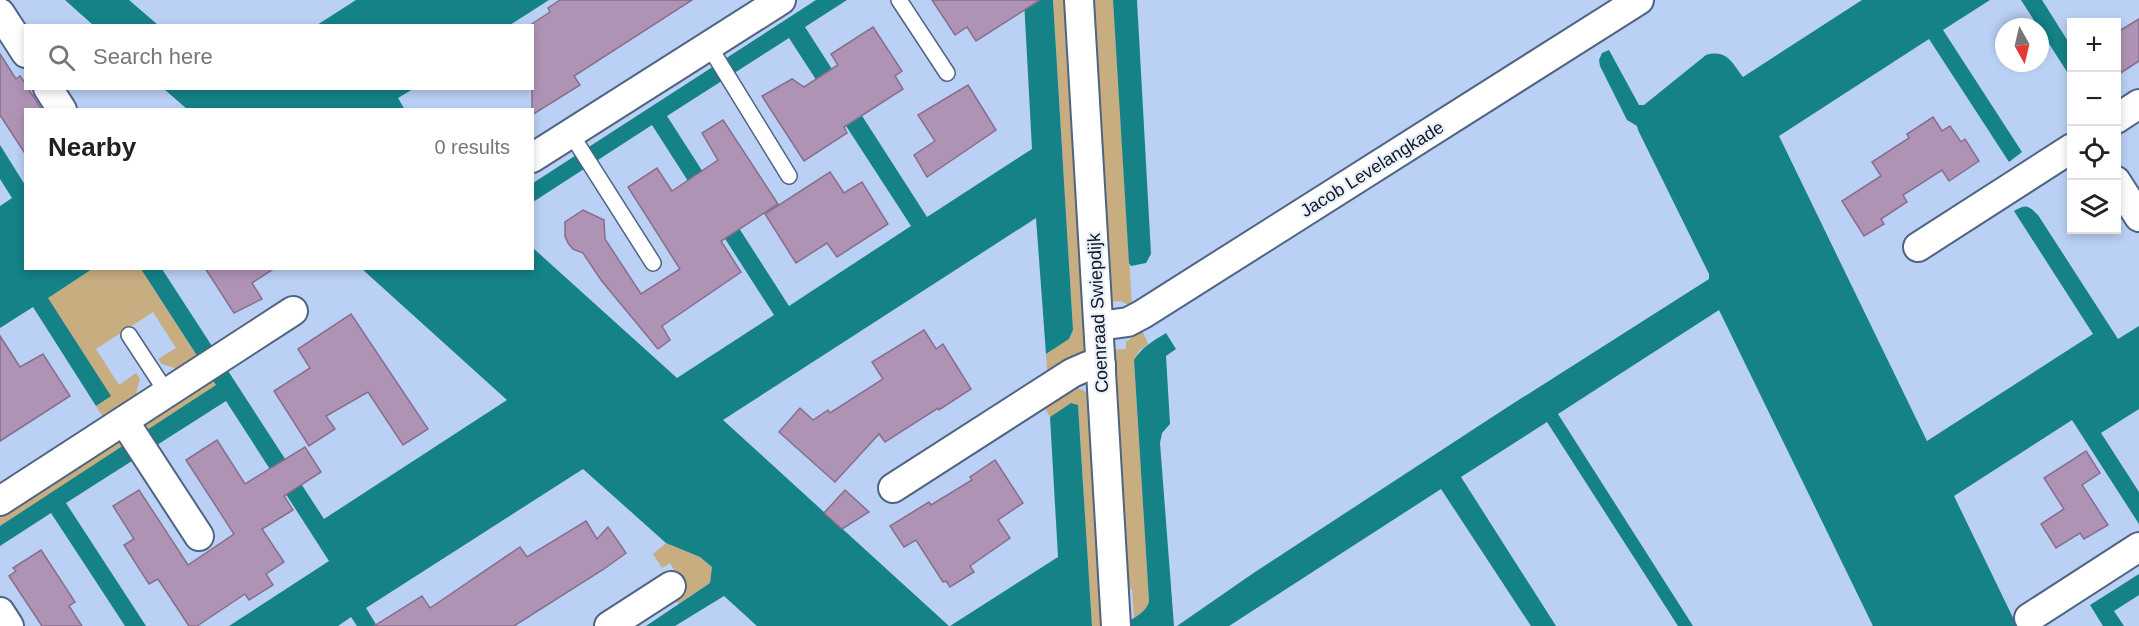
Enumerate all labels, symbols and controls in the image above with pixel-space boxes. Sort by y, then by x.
north arrow [1995,18,2049,72]
map controls [2067,18,2121,234]
button: + [2067,18,2121,72]
search box [24,24,534,90]
icon: search [45,41,78,74]
text: Search here [93,44,213,69]
button: − [2067,72,2121,126]
street label: Jacob Levelangkade [1297,117,1447,221]
button: locate [2067,126,2121,180]
text: Nearby [48,132,136,162]
text: 0 results [434,136,510,158]
button: layers [2067,180,2121,234]
street label: Coenraad Swiepdijk [1084,232,1112,393]

